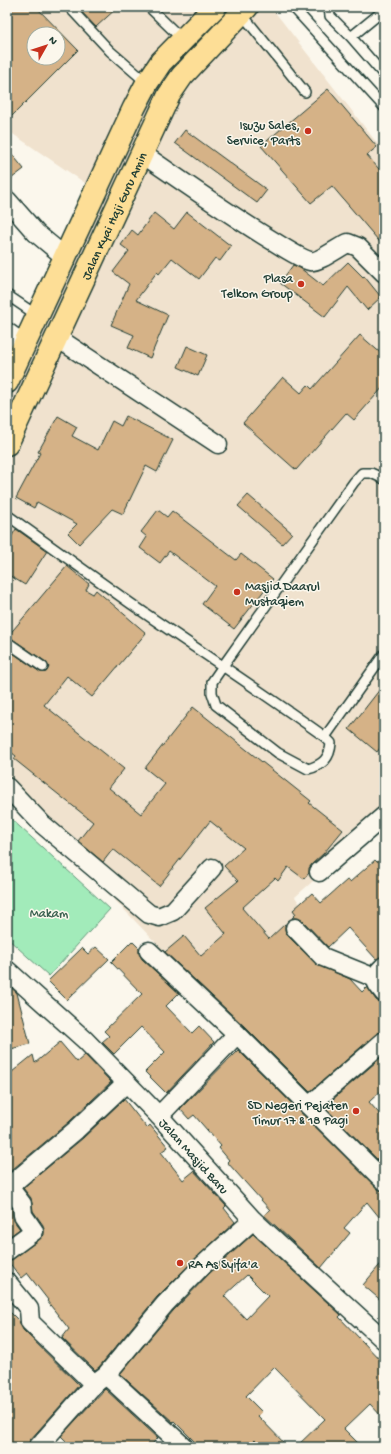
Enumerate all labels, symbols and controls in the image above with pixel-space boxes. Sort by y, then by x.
north arrow [26,26,66,66]
text: N [45,34,59,48]
place label: Isuzu Sales, Service, Parts [227,119,301,149]
marker: Isuzu Sales, Service, Parts [303,126,313,136]
street label: Jalan Kyai Haji Guru Amin [79,150,152,282]
place label: Plasa Telkom Group [221,272,294,302]
marker: Plasa Telkom Group [296,279,306,289]
place label: Masjid Daarul Mustaqiem [245,580,320,610]
marker: Masjid Daarul Mustaqiem [232,587,242,597]
park label: Makam [30,907,68,922]
place label: SD Negeri Pejaten Timur 17 & 18 Pagi [248,1099,349,1129]
marker: SD Negeri Pejaten Timur 17 & 18 Pagi [351,1106,361,1116]
street label: Jalan Masjid Baru [155,1116,231,1198]
marker: RA As Syifa'a [175,1258,185,1268]
place label: RA As Syifa'a [188,1258,259,1273]

